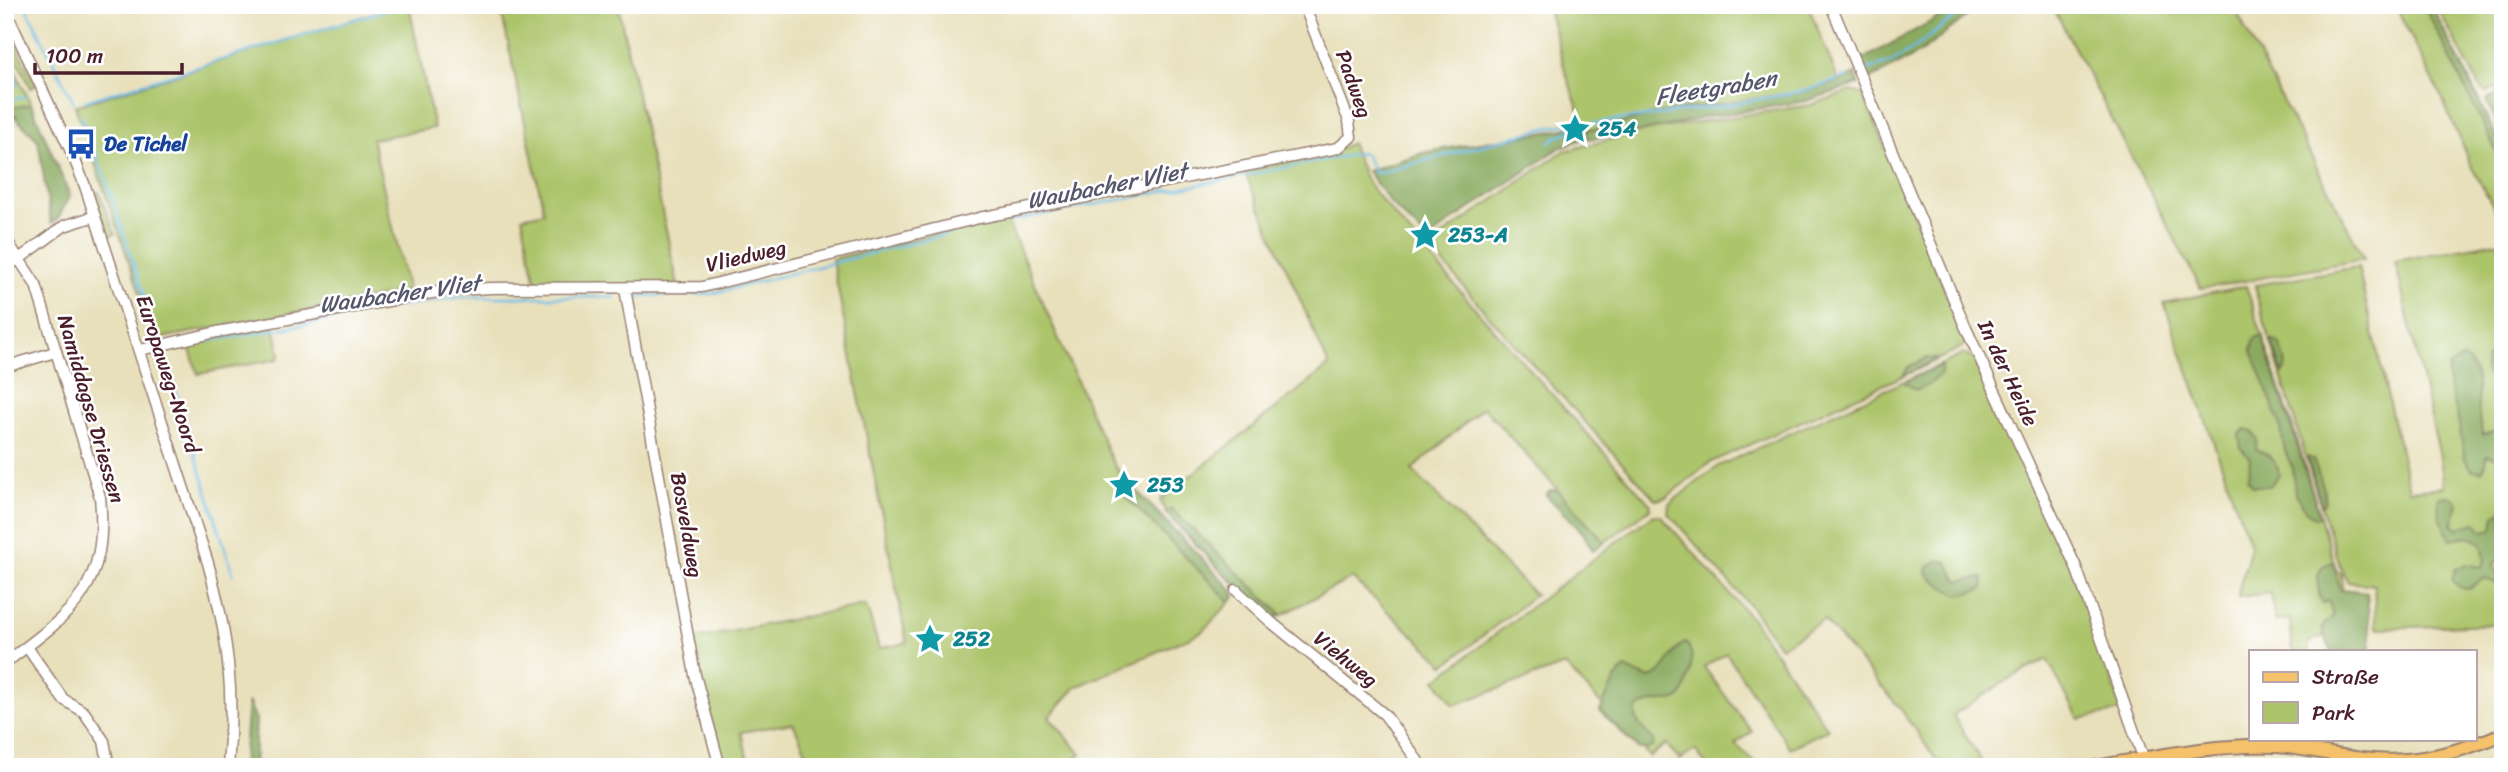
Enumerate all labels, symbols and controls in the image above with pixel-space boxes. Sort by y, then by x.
scale bar [35,32,182,76]
text: 100 m [46,37,103,75]
street label: Padweg [1324,44,1384,124]
water label: Fleetgraben [1653,58,1782,118]
place label: 254 [1597,110,1636,148]
place icon: 254 [1558,112,1592,146]
place label: De Tichel [104,125,188,163]
bus stop icon: De Tichel [64,127,98,161]
water label: Waubacher Vliet [1024,150,1194,222]
place label: 253-A [1447,216,1508,254]
place icon: 253-A [1408,218,1442,252]
street label: Vliedweg [702,228,790,284]
water label: Waubacher Vliet [317,262,487,326]
street label: Europaweg-Noord [124,290,212,460]
street label: Namiddagse Driessen [46,310,136,508]
street label: In der Heide [1966,312,2049,433]
place label: 253 [1146,466,1184,504]
place icon: 253 [1107,468,1141,502]
street label: Bosveldweg [659,469,715,581]
place label: 252 [952,620,990,658]
street label: Viehweg [1305,621,1387,697]
place icon: 252 [913,622,947,656]
legend [2249,650,2476,740]
text: Straße [2312,658,2379,696]
text: Park [2312,694,2355,732]

